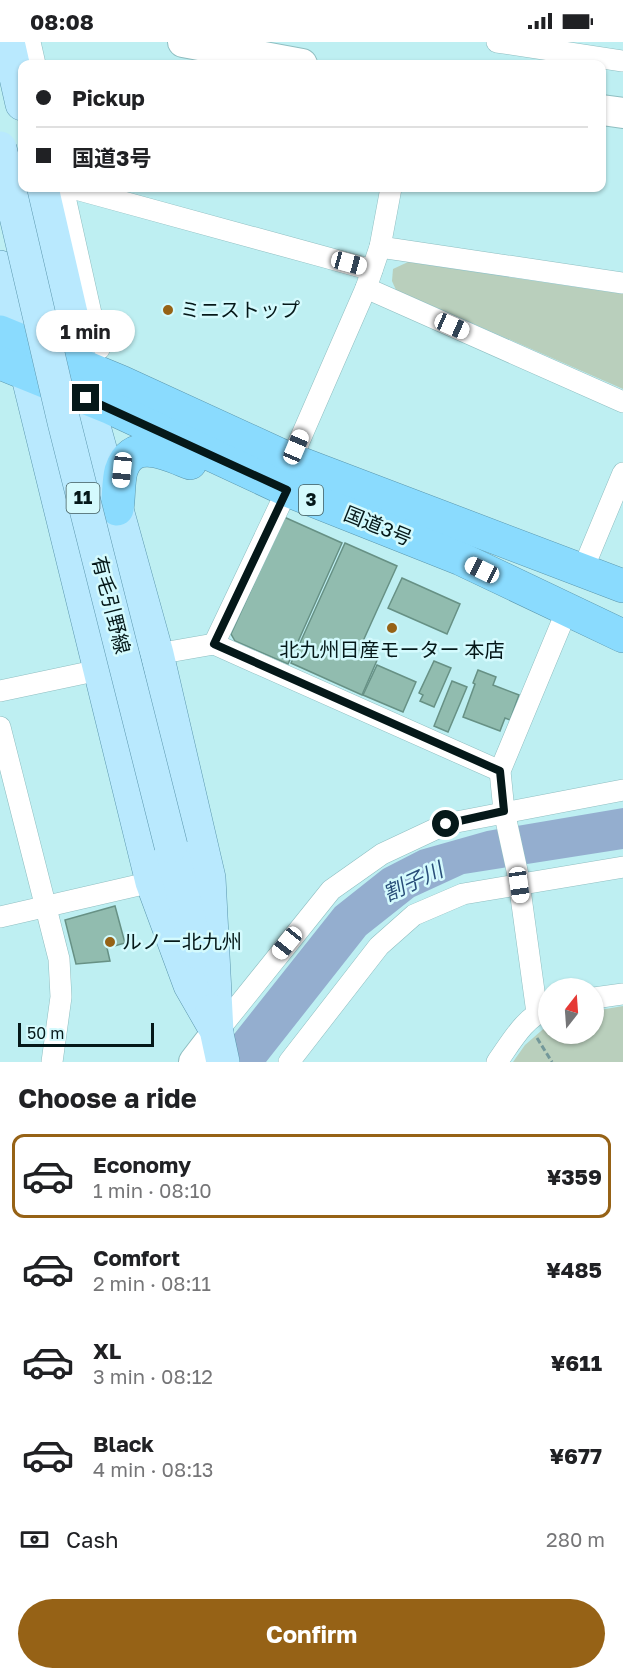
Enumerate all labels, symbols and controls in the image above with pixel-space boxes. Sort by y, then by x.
text: 08:08 [30,8,94,35]
text: Pickup [72,84,145,111]
text: 国道3号 [72,144,151,171]
car [329,250,369,276]
place label: ミニストップ [180,297,300,321]
marker: ミニストップ [161,303,175,317]
car [432,310,472,342]
callout: 1 min [36,311,136,353]
text: 1 min [60,319,111,343]
route end [72,384,99,411]
car [281,427,311,467]
car [111,451,133,489]
road number: 11 [66,483,100,513]
road number: 3 [299,485,323,515]
street label: 国道3号 [341,501,416,550]
street label: 有毛引野線 [88,553,136,656]
car [462,554,502,586]
marker: 北九州日産モーター 本店 [385,621,399,635]
place label: 北九州日産モーター 本店 [280,637,505,661]
route start [432,810,459,837]
water label: 割子川 [379,855,448,906]
car [508,866,530,904]
car [269,923,305,963]
place label: ルノー北九州 [122,929,242,953]
marker: ルノー北九州 [103,935,117,949]
north arrow [538,978,604,1044]
map controls [538,978,604,1044]
scale bar [18,1020,154,1048]
text: 50 m [27,1023,64,1043]
text: Choose a ride [18,1082,197,1114]
icon: car [21,1149,75,1203]
text: Economy [93,1151,191,1178]
text: ¥359 [547,1163,602,1190]
text: 1 min · 08:10 [93,1178,212,1202]
icon: car [21,1242,75,1296]
text: Comfort [93,1244,180,1271]
text: ¥485 [546,1256,602,1283]
text: 2 min · 08:11 [93,1271,211,1295]
icon: car [21,1335,75,1389]
text: XL [93,1337,121,1364]
text: ¥611 [551,1349,602,1376]
text: 3 min · 08:12 [93,1364,213,1388]
icon: car [21,1428,75,1482]
text: Black [93,1430,154,1457]
text: ¥677 [550,1442,602,1469]
text: 4 min · 08:13 [93,1457,214,1481]
icon: cash [18,1523,51,1556]
text: Cash [66,1526,119,1553]
text: 280 m [546,1527,605,1551]
button: Confirm [18,1599,605,1668]

